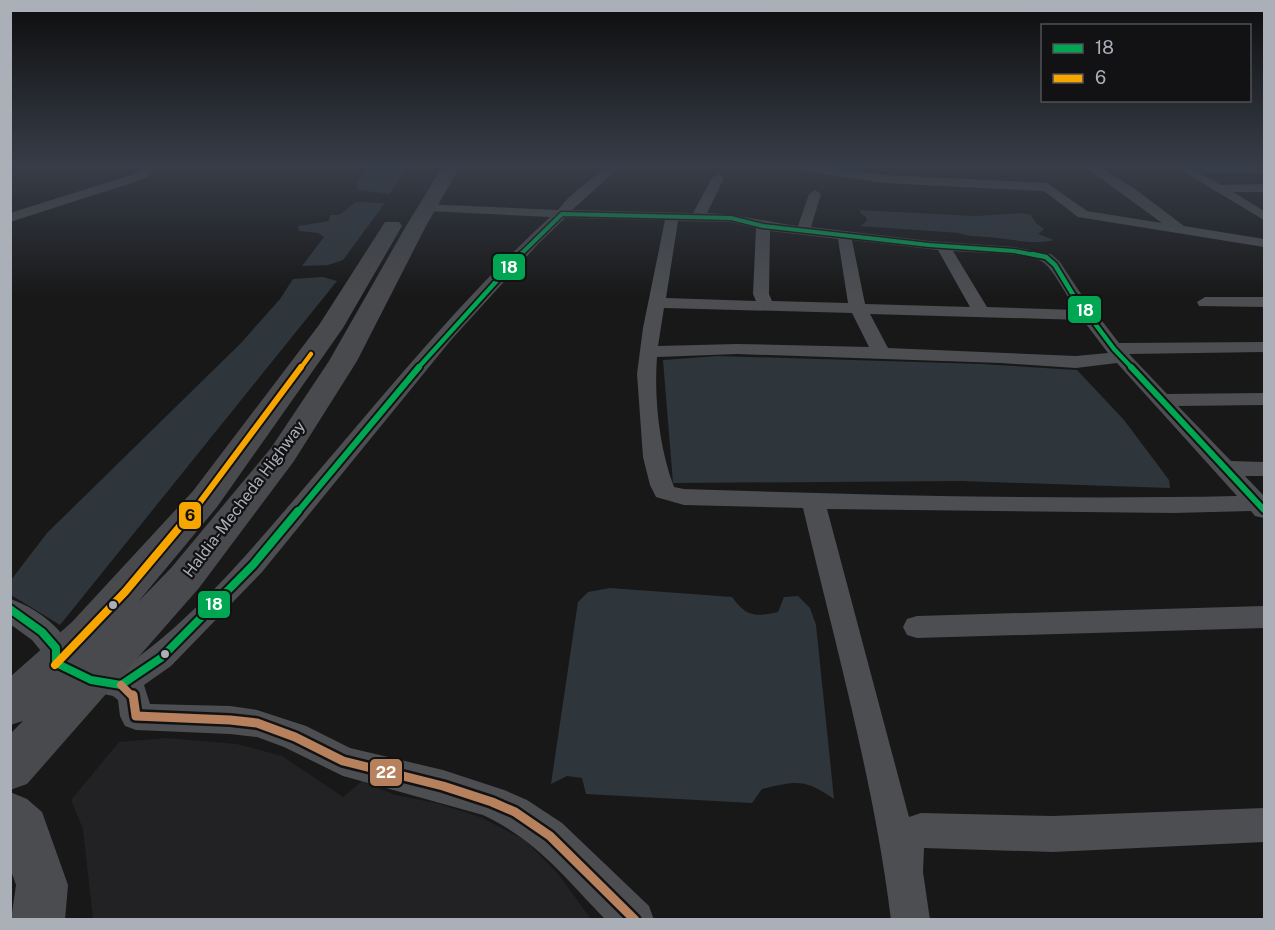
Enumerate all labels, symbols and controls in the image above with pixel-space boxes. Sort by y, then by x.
legend [1041,24,1251,102]
text: 18 [1095,37,1114,58]
text: 6 [1095,67,1106,88]
line badge: 18 [492,253,526,281]
text: 18 [500,258,518,277]
line badge: 18 [1067,295,1102,324]
text: 18 [1076,301,1094,320]
street label: Haldia-Mecheda Highway [179,417,309,581]
line badge: 6 [178,501,202,530]
text: 6 [185,506,195,525]
line badge: 18 [197,590,231,619]
text: 18 [205,595,223,614]
unlabelled marker [107,599,119,611]
unlabelled marker [159,648,171,660]
line badge: 22 [369,758,403,787]
text: 22 [376,763,396,782]

